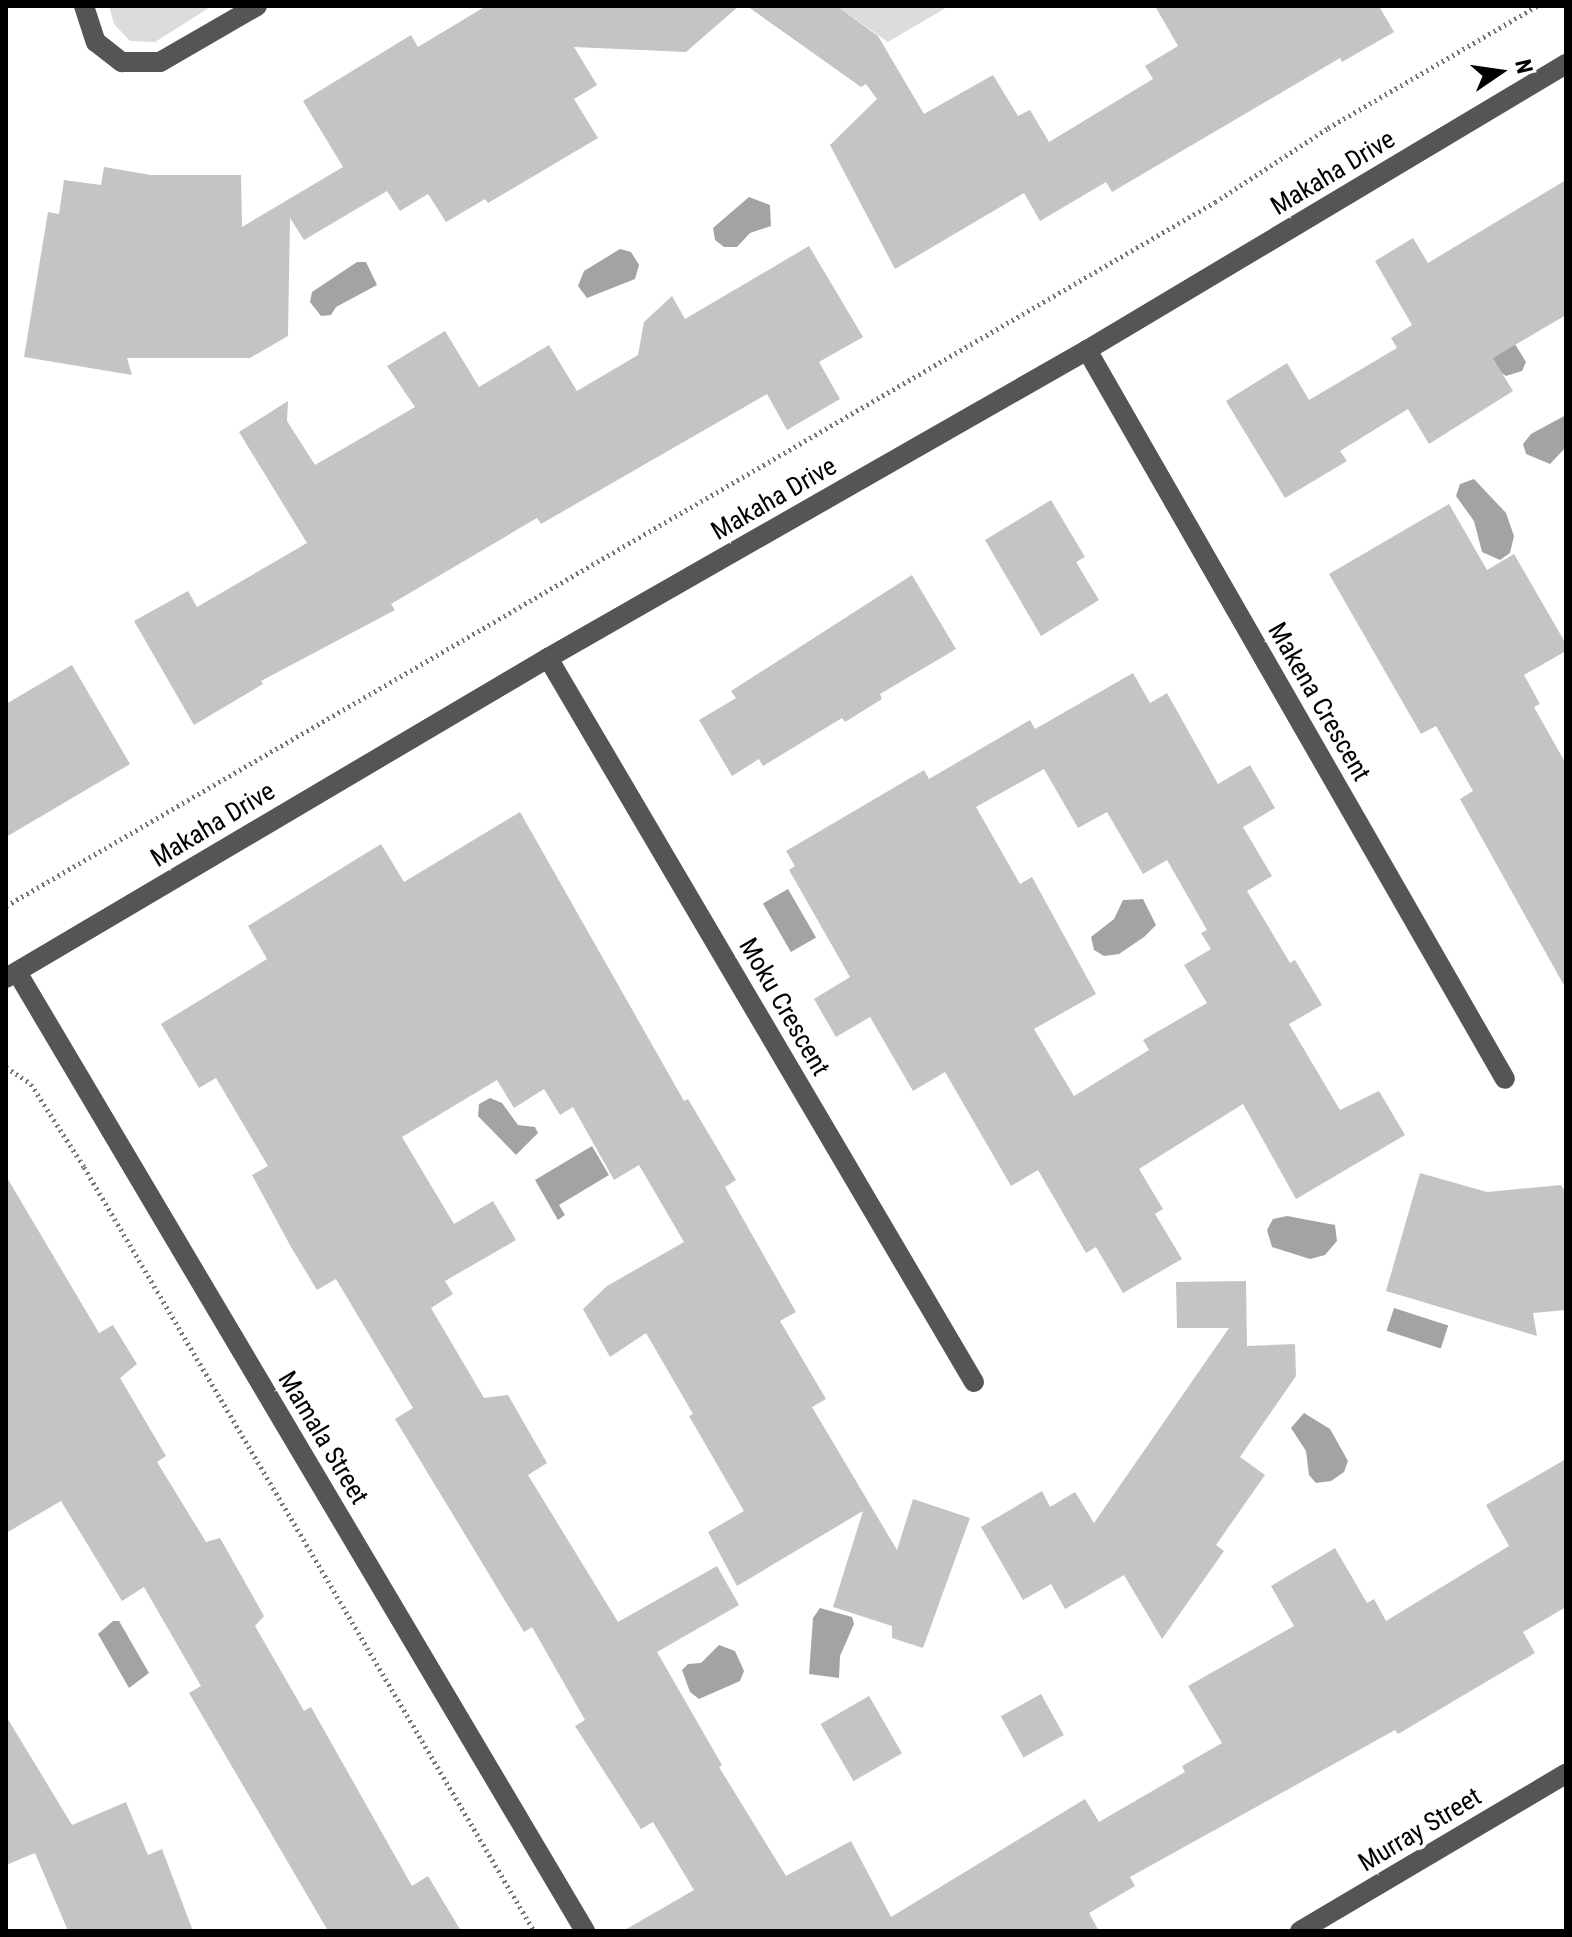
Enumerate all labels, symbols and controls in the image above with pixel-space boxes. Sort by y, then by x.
north arrow [1460,32,1540,112]
text: N [1510,57,1538,76]
street label: Makaha Drive [1265,124,1401,222]
street label: Makaha Drive [706,451,842,547]
street label: Makena Crescent [1261,617,1377,787]
street label: Makaha Drive [145,776,281,874]
street label: Moku Crescent [732,933,836,1081]
street label: Mamala Street [271,1366,375,1510]
street label: Murray Street [1353,1781,1487,1879]

